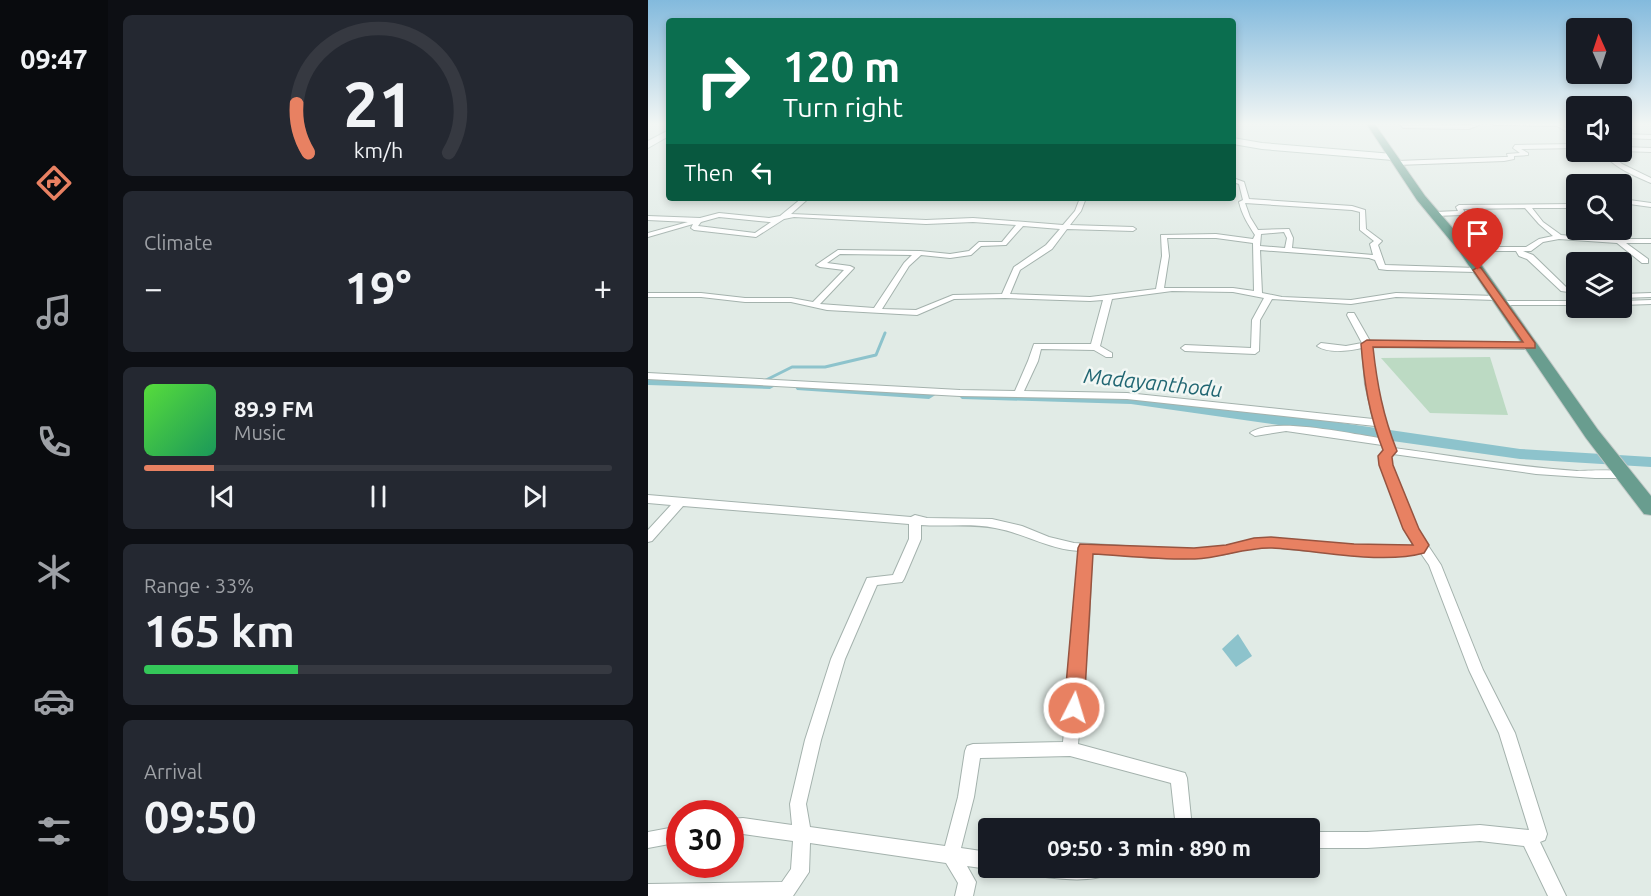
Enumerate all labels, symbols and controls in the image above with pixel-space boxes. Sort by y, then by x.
north arrow [1566,18,1632,84]
map controls [1566,18,1632,318]
icon: right [684,42,762,120]
text: 120 m [783,43,900,90]
text: 09:47 [20,44,88,74]
text: 21 [343,69,413,139]
text: Turn right [783,92,903,122]
button: sound [1566,96,1632,162]
text: km/h [353,138,403,162]
icon: left [746,156,779,189]
text: Then [684,160,734,185]
icon: directions [33,162,75,204]
button: search [1566,174,1632,240]
pin [1452,208,1503,270]
icon: arrive [1461,217,1494,250]
text: Climate [144,231,213,254]
button: layers [1566,252,1632,318]
text: 19° [345,262,411,313]
text: − [144,269,163,306]
text: + [593,269,612,306]
icon: music [33,291,75,333]
water label: Madayanthodu [1083,363,1224,401]
text: 89.9 FM [234,396,314,421]
icon: phone [33,421,75,463]
text: Music [234,421,286,444]
icon: previous [206,480,239,513]
icon: pause [362,480,395,513]
icon: next [518,480,551,513]
icon: climate [33,551,75,593]
text: Range · 33% [144,574,254,597]
text: 165 km [144,605,295,656]
position arrow [1042,676,1106,740]
icon: car [33,680,75,722]
text: Arrival [144,760,202,783]
text: 09:50 [144,791,257,842]
speed limit sign: 30 [666,800,744,878]
icon: filters [33,810,75,852]
text: 09:50 · 3 min · 890 m [1047,835,1251,860]

